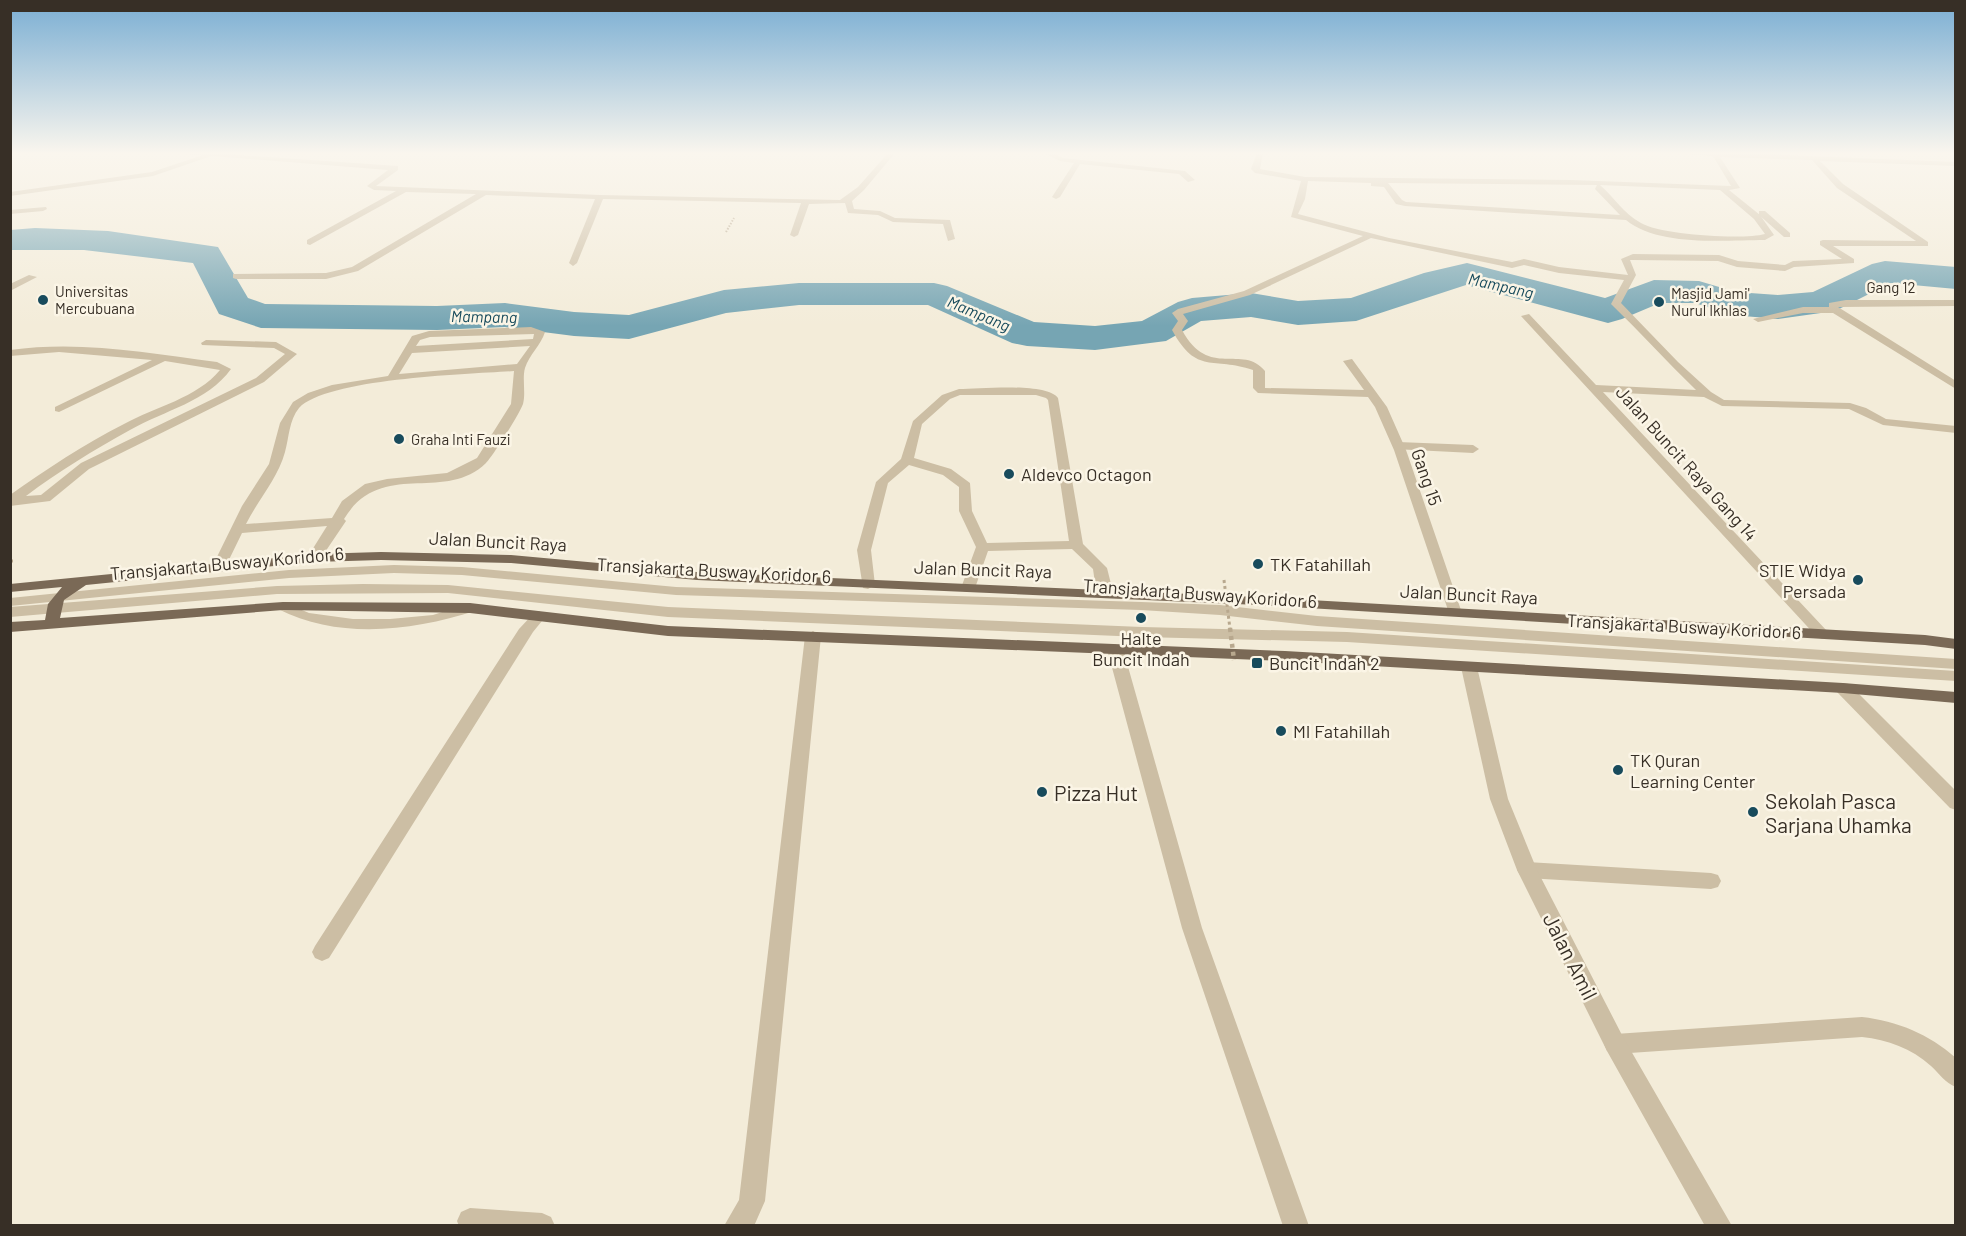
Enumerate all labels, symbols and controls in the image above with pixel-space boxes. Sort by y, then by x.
water label: Mampang [1467,268,1535,302]
street label: Gang 12 [1866,278,1916,296]
place label: Universitas Mercubuana [55,282,135,317]
place label: Masjid Jami' Nurul Ikhlas [1671,284,1750,319]
water label: Mampang [945,291,1013,335]
marker: Universitas Mercubuana [36,293,50,307]
marker: Masjid Jami' Nurul Ikhlas [1652,295,1666,309]
water label: Mampang [451,306,517,326]
street label: Jalan Buncit Raya Gang 14 [1612,381,1762,545]
place label: Graha Inti Fauzi [411,430,511,448]
marker: Graha Inti Fauzi [392,432,406,446]
street label: Gang 15 [1407,446,1447,508]
place label: Aldevco Octagon [1021,463,1152,485]
marker: Aldevco Octagon [1002,467,1016,481]
street label: Jalan Buncit Raya [429,526,567,556]
street label: Transjakarta Busway Koridor 6 [109,542,345,584]
street label: Transjakarta Busway Koridor 6 [596,553,832,587]
place label: TK Fatahillah [1270,553,1371,575]
street label: Jalan Buncit Raya [914,556,1052,582]
marker: TK Fatahillah [1251,557,1265,571]
place label: STIE Widya Persada [1759,559,1846,602]
marker: STIE Widya Persada [1851,573,1865,587]
street label: Transjakarta Busway Koridor 6 [1082,574,1318,612]
street label: Jalan Buncit Raya [1400,579,1538,609]
street label: Transjakarta Busway Koridor 6 [1566,609,1802,643]
marker: Halte Buncit Indah [1134,611,1148,625]
place label: Halte Buncit Indah [1092,627,1190,670]
place label: Buncit Indah 2 [1269,652,1380,674]
marker: Buncit Indah 2 [1250,656,1264,670]
place label: MI Fatahillah [1293,720,1390,742]
marker: MI Fatahillah [1274,724,1288,738]
place label: TK Quran Learning Center [1630,749,1756,792]
marker: TK Quran Learning Center [1611,763,1625,777]
place label: Pizza Hut [1054,780,1138,805]
marker: Pizza Hut [1035,785,1049,799]
place label: Sekolah Pasca Sarjana Uhamka [1765,788,1912,837]
marker: Sekolah Pasca Sarjana Uhamka [1746,805,1760,819]
street label: Jalan Amil [1538,908,1604,1004]

